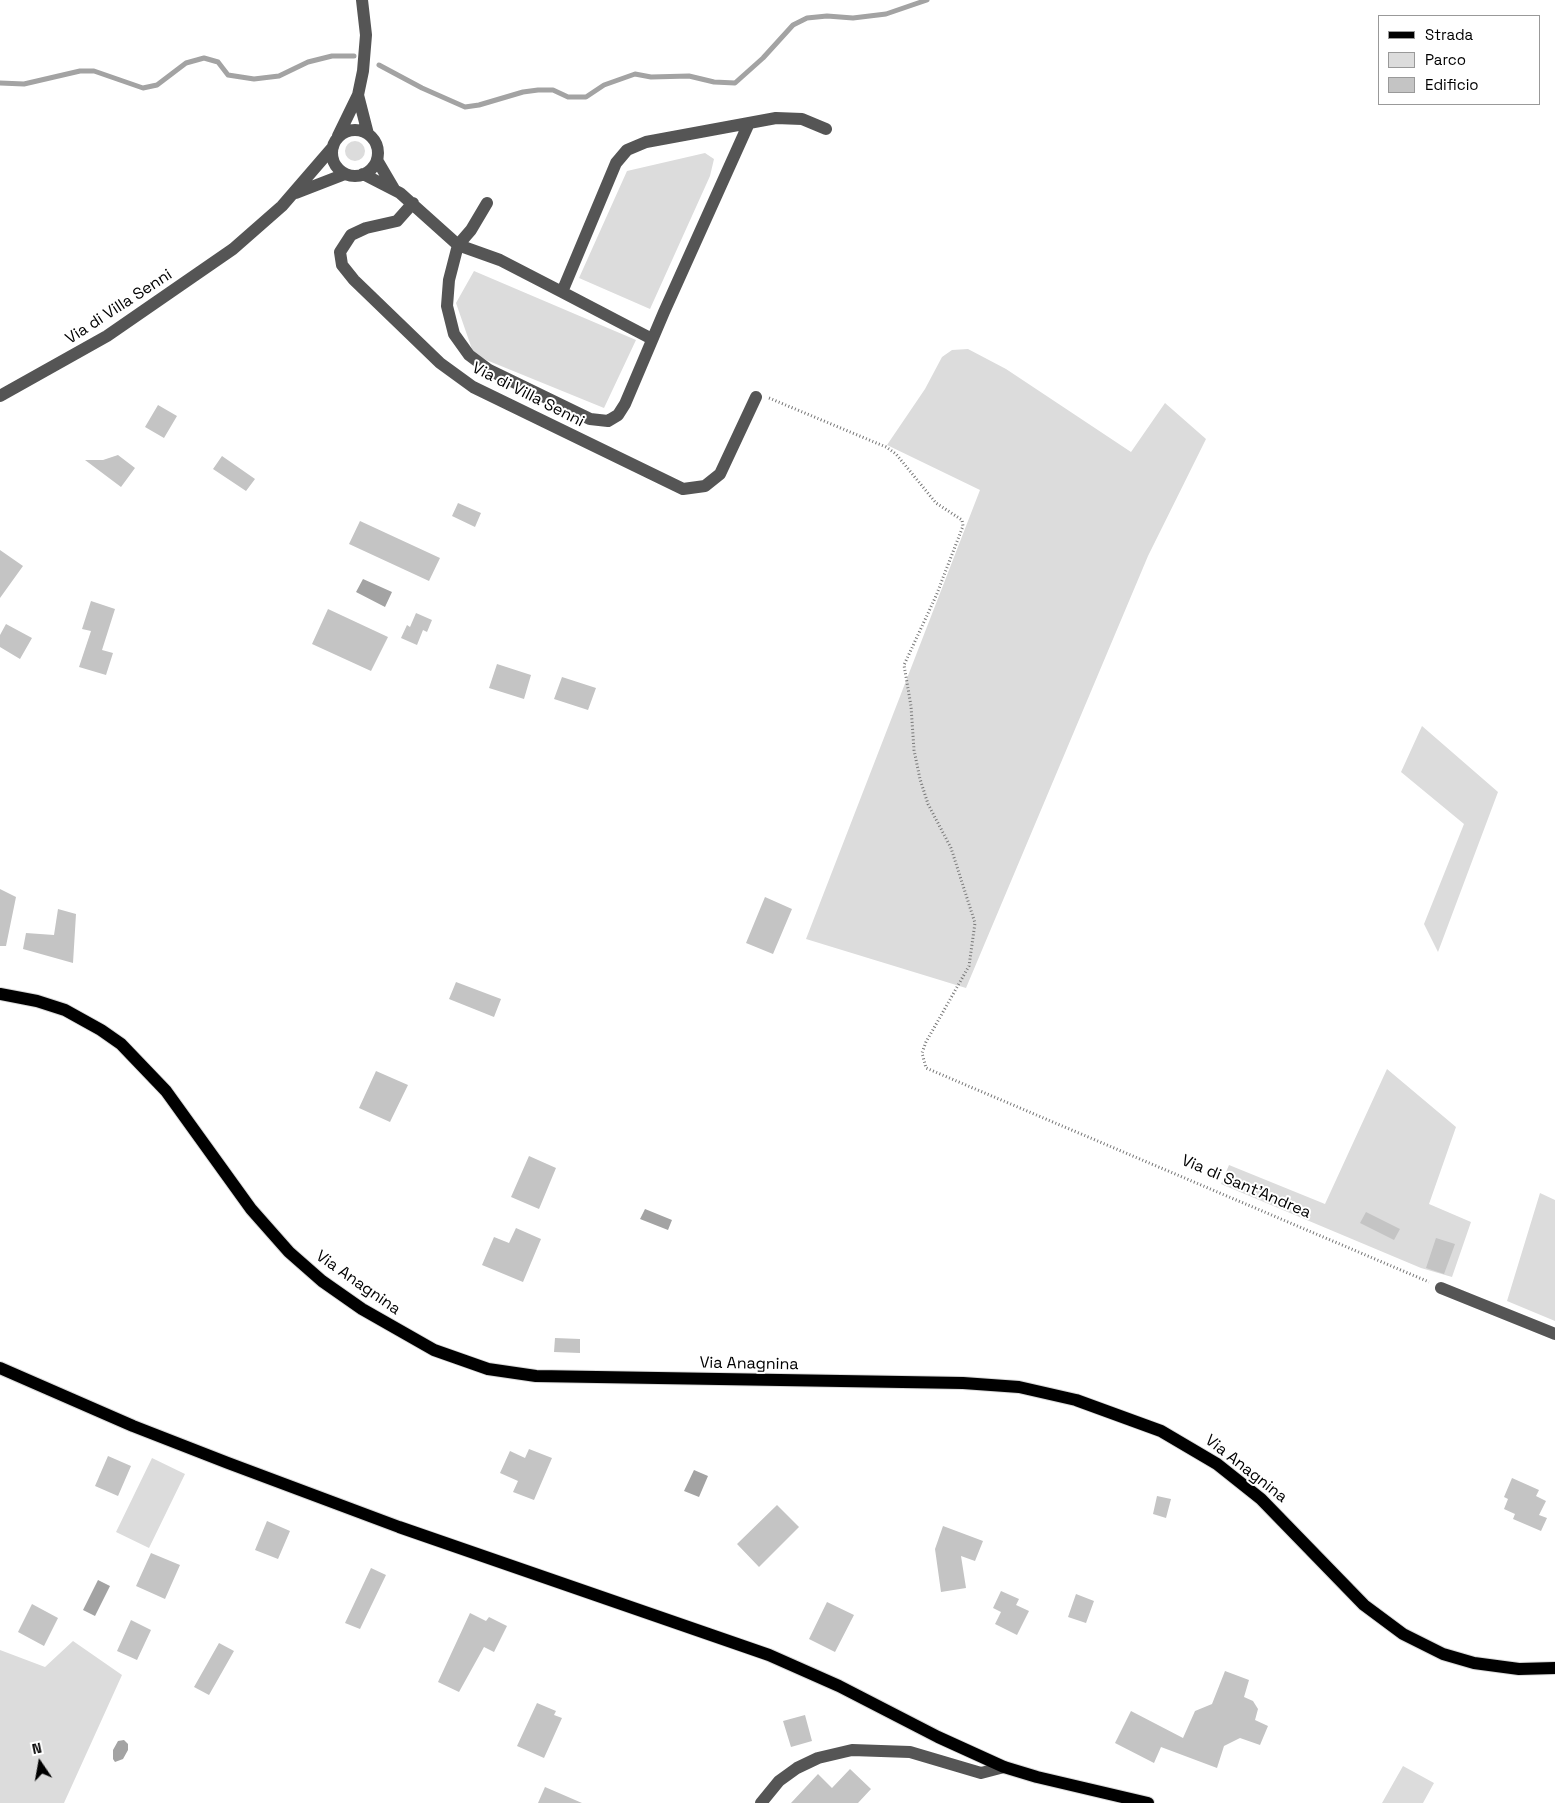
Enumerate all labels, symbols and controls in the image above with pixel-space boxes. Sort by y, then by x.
legend [1378,15,1540,105]
text: Strada [1425,25,1473,44]
text: Parco [1425,50,1466,69]
text: Edificio [1425,75,1479,94]
street label: Via di Villa Senni [62,265,176,349]
street label: Via di Villa Senni [469,358,587,432]
street label: Via di Sant'Andrea [1178,1151,1314,1223]
street label: Via Anagnina [312,1247,404,1319]
street label: Via Anagnina [699,1354,799,1374]
street label: Via Anagnina [1201,1431,1291,1507]
north arrow [15,1738,65,1788]
text: N [30,1739,43,1758]

